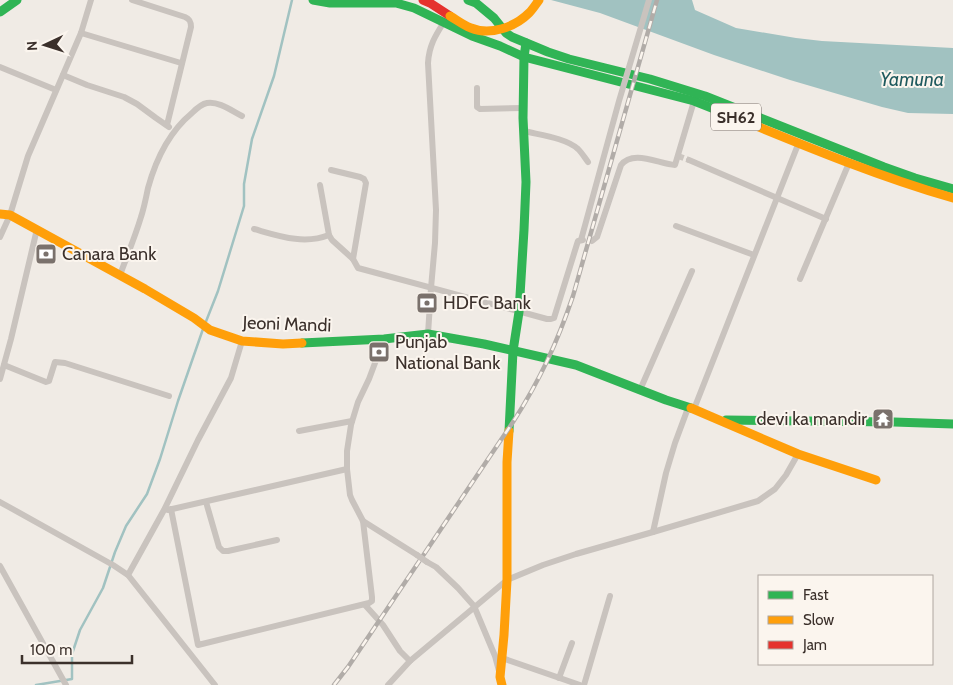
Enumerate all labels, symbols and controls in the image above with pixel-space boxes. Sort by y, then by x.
north arrow [20,20,70,70]
text: N [23,40,41,51]
water label: Yamuna [880,68,944,91]
road number: SH62 [711,104,761,130]
bank icon: Canara Bank [34,242,58,266]
place label: Canara Bank [62,243,157,265]
bank icon: HDFC Bank [415,291,439,315]
place label: HDFC Bank [443,292,532,314]
street label: Jeoni Mandi [241,311,332,337]
place label: Punjab National Bank [395,331,501,374]
bank icon: Punjab National Bank [367,340,391,364]
temple icon: devi ka mandir [871,407,895,431]
place label: devi ka mandir [756,408,867,430]
legend [758,575,933,665]
text: Fast [803,586,828,604]
text: Slow [803,611,834,629]
scale bar [22,632,132,664]
text: Jam [802,636,827,654]
text: 100 m [30,641,72,659]

